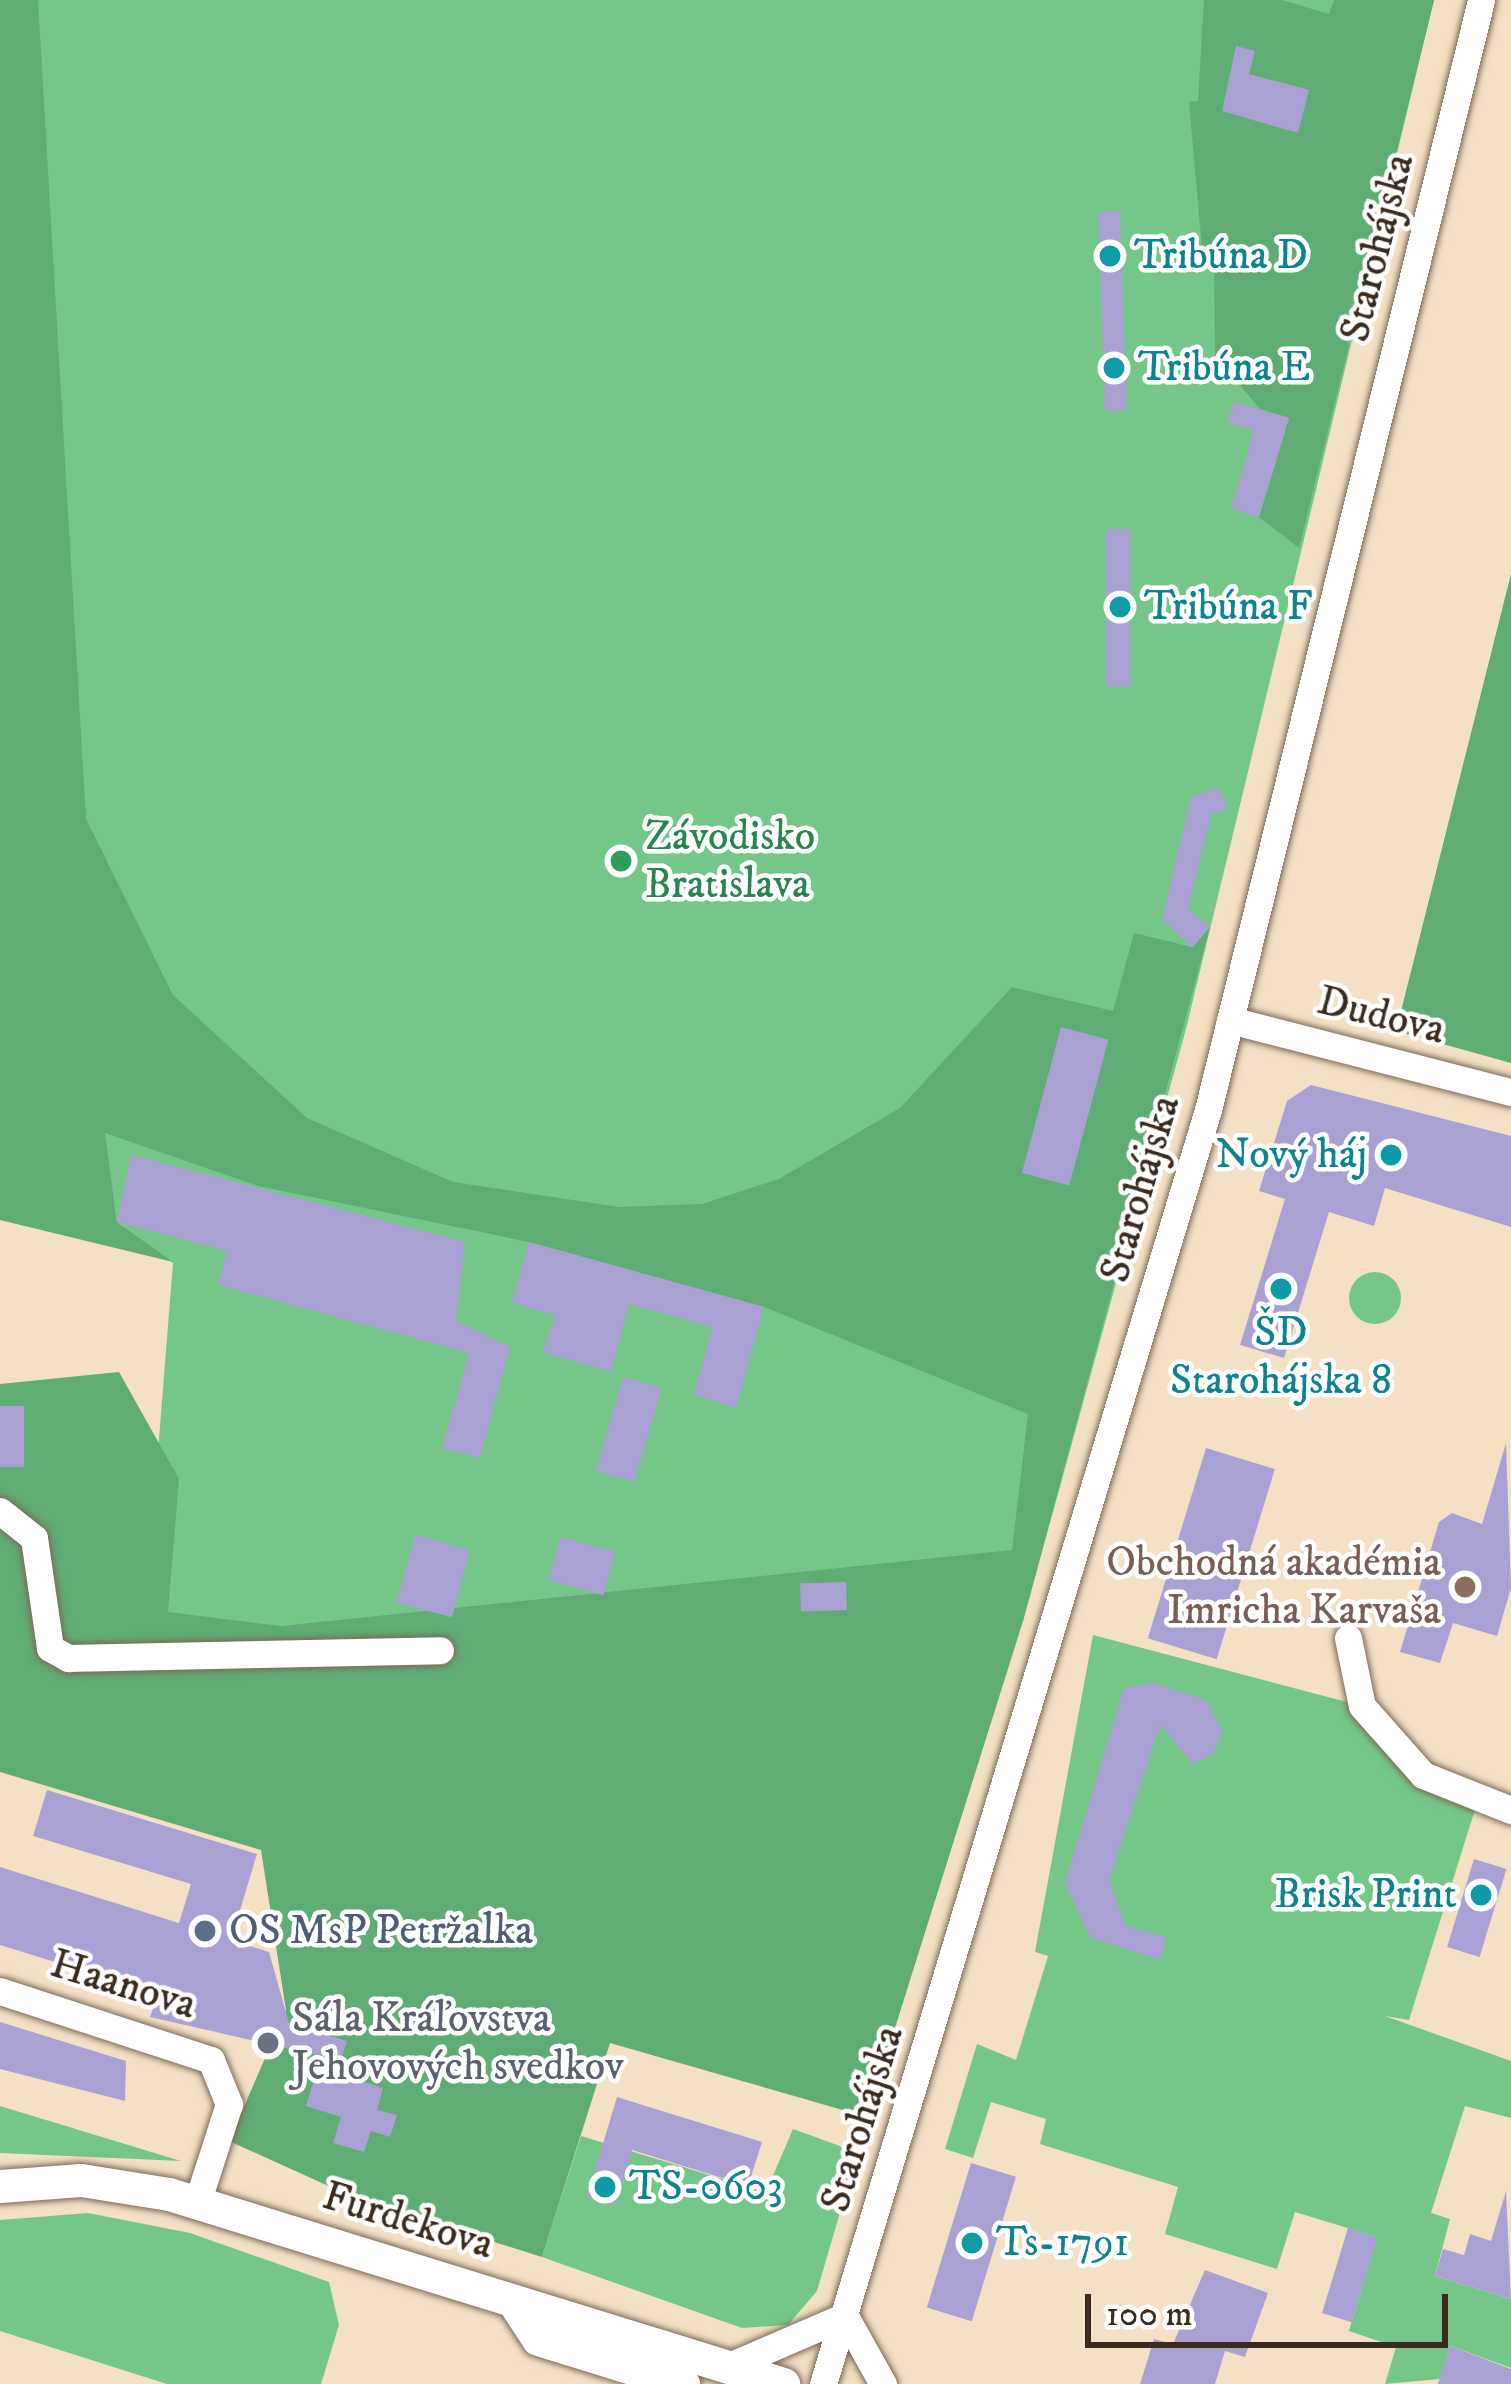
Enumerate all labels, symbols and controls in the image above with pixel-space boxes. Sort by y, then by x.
street label: Starohájska [1330,149,1426,347]
place label: Tribúna D [1134,231,1308,281]
marker: Tribúna D [1097,243,1123,269]
place label: Tribúna E [1138,343,1310,393]
marker: Tribúna E [1101,355,1127,381]
place label: Tribúna F [1144,582,1312,632]
marker: Tribúna F [1107,594,1133,620]
place label: Závodisko Bratislava [645,812,815,910]
marker: Závodisko Bratislava [608,848,634,874]
street label: Dudova [1312,976,1450,1056]
street label: Starohájska [1090,1090,1192,1288]
place label: Nový háj [1216,1130,1367,1180]
marker: Nový háj [1378,1142,1404,1168]
marker: ŠD Starohájska 8 [1268,1276,1294,1302]
place label: ŠD Starohájska 8 [1170,1308,1392,1406]
place label: Obchodná akadémia Imricha Karvaša [1106,1538,1441,1636]
marker: Obchodná akadémia Imricha Karvaša [1452,1574,1478,1600]
place label: Brisk Print [1274,1870,1457,1920]
marker: Brisk Print [1468,1882,1494,1908]
place label: OS MsP Petržalka [229,1906,533,1956]
marker: OS MsP Petržalka [192,1918,218,1944]
street label: Haanova [44,1939,202,2031]
place label: Sála Kráľovstva Jehovových svedkov [292,1994,624,2092]
street label: Starohájska [811,2020,915,2218]
marker: Sála Kráľovstva Jehovových svedkov [255,2030,281,2056]
place label: TS-0603 [629,2162,783,2212]
street label: Furdekova [317,2171,499,2271]
marker: TS-0603 [592,2174,618,2200]
place label: Ts-1791 [996,2218,1129,2268]
marker: Ts-1791 [959,2230,985,2256]
scale bar [1091,2270,1454,2344]
text: 100 m [1106,2292,1193,2337]

